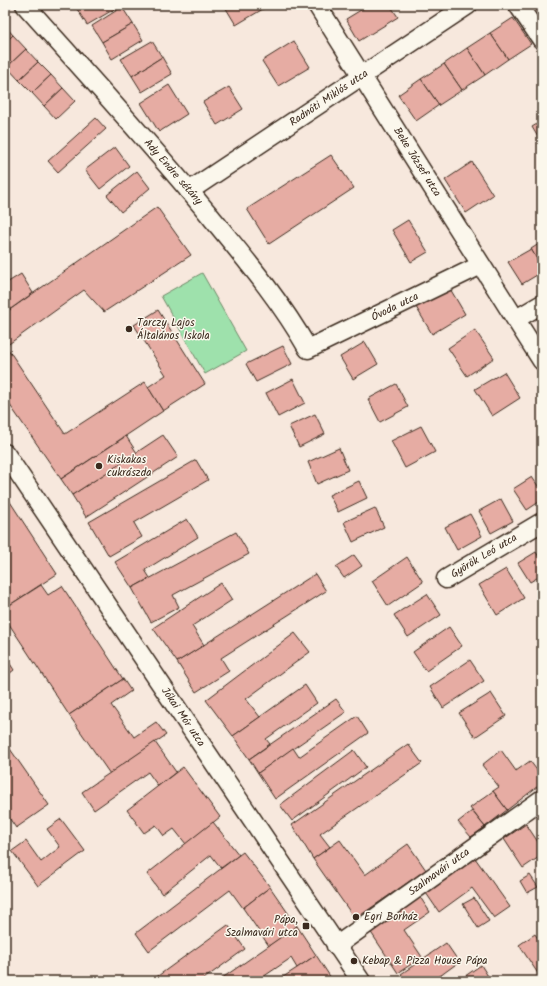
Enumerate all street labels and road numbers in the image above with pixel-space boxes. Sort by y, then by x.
street label: Radnóti Miklós utca [286,65,372,131]
street label: Beke József utca [388,124,446,200]
street label: Ady Endre sétány [139,135,207,210]
street label: Óvoda utca [368,288,422,326]
street label: Györök Leó utca [447,529,521,583]
street label: Jókai Mór utca [156,683,210,751]
street label: Szalmavári utca [404,843,474,901]

